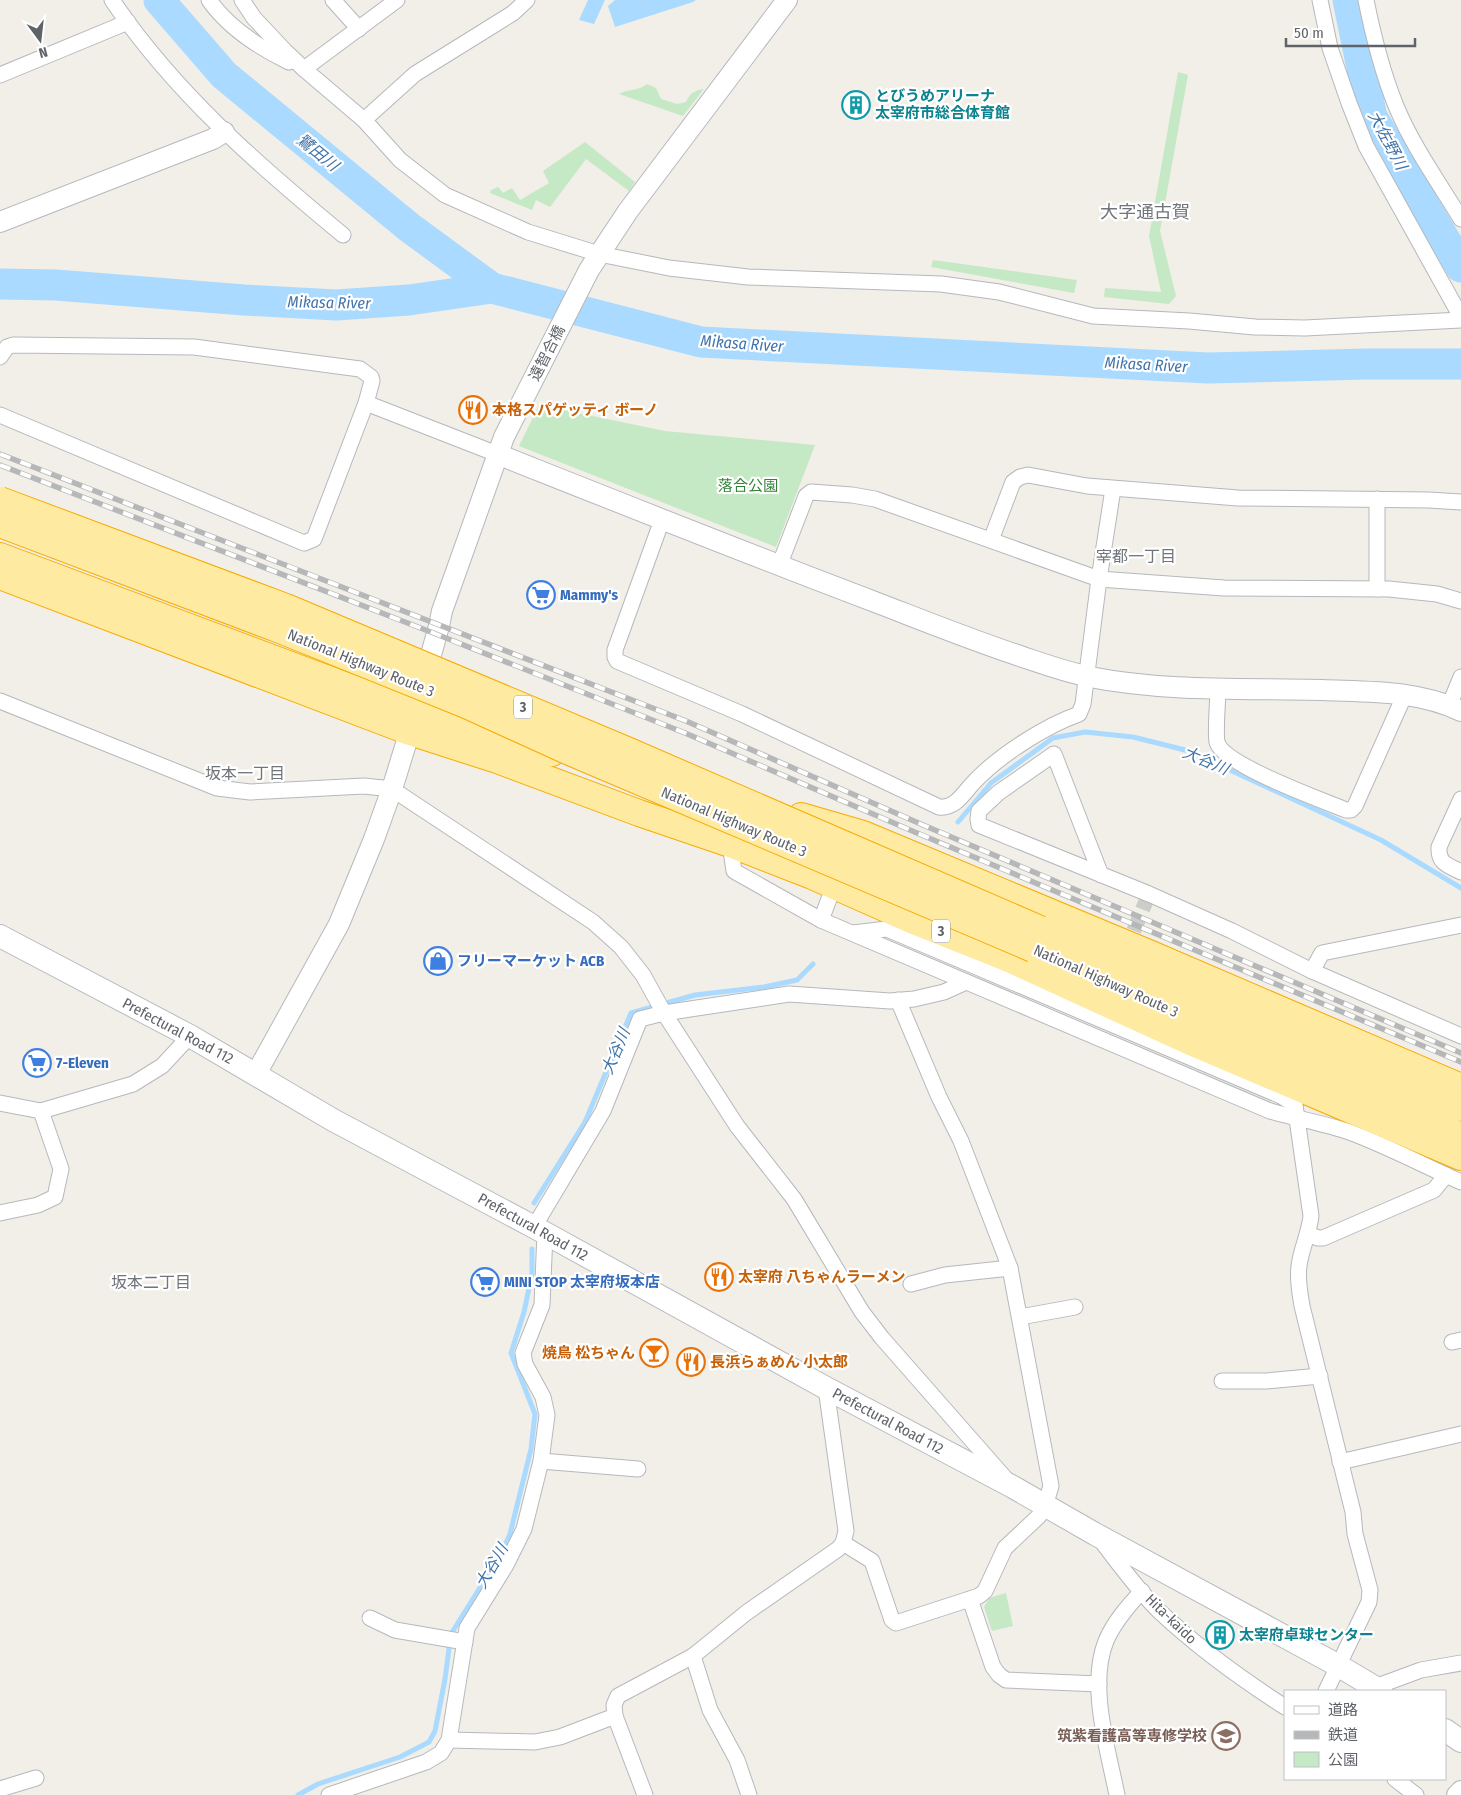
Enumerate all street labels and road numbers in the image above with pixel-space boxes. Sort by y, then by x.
street label: 遠智合橋 [525,322,569,384]
street label: National Highway Route 3 [285,625,437,701]
road number: 3 [514,696,532,719]
street label: National Highway Route 3 [658,783,810,861]
road number: 3 [932,919,950,942]
street label: National Highway Route 3 [1031,941,1181,1021]
street label: Prefectural Road 112 [119,994,237,1068]
street label: Prefectural Road 112 [475,1189,591,1265]
street label: Prefectural Road 112 [829,1384,947,1458]
street label: Hita-kaido [1142,1590,1200,1648]

